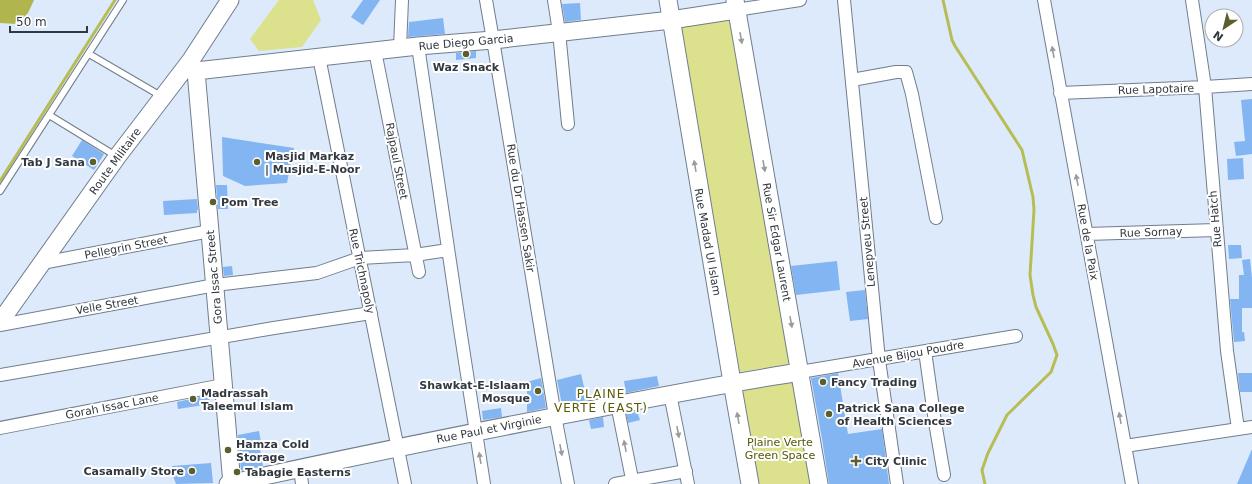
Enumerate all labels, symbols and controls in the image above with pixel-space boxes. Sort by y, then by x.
scale bar [10,8,87,34]
north arrow [1204,8,1244,48]
text: 50 m [16,15,47,29]
text: N [1211,28,1226,44]
street label: Rue Diego Garcia [418,32,514,53]
one-way arrow [738,32,744,45]
one-way arrow [1050,46,1056,58]
marker: Waz Snack [461,49,471,59]
place label: Waz Snack [433,61,500,74]
street label: Rue Lapotaire [1118,82,1195,97]
street label: Rajpaul Street [383,122,410,201]
street label: Route Militaire [87,125,144,197]
street label: Rue du Dr Hassen Sakir [504,143,537,274]
place label: Masjid Markaz | Musjid-E-Noor [265,150,361,176]
place label: Tab J Sana [21,156,85,169]
marker: Tab J Sana [88,157,98,167]
marker: Masjid Markaz | Musjid-E-Noor [252,157,262,167]
one-way arrow [692,160,698,172]
one-way arrow [761,160,767,173]
one-way arrow [1073,174,1079,186]
street label: Rue Sir Edgar Laurent [760,182,793,303]
street label: Rue Madad Ul Islam [692,187,723,297]
street label: Rue Hatch [1207,190,1224,248]
place label: Pom Tree [221,196,279,209]
street label: Lenepveu Street [857,196,878,288]
marker: Pom Tree [208,197,218,207]
street label: Rue de la Paix [1074,203,1101,282]
street label: Rue Sornay [1119,225,1183,240]
street label: Rue Trichnapoly [346,227,377,316]
street label: Gora Issac Street [204,229,225,325]
street label: Pellegrin Street [83,233,169,262]
street label: Velle Street [75,293,140,317]
one-way arrow [788,316,794,328]
street label: Avenue Bijou Poudre [851,338,965,371]
place label: Fancy Trading [831,376,917,389]
marker: Fancy Trading [818,377,828,387]
place label: Shawkat-E-Islaam Mosque [419,379,530,405]
marker: Shawkat-E-Islaam Mosque [533,386,543,396]
place label: Madrassah Taleemul Islam [201,387,293,413]
district label: PLAINE VERTE (EAST) [554,387,648,415]
street label: Gorah Issac Lane [64,391,160,422]
marker: Madrassah Taleemul Islam [188,394,198,404]
place label: Patrick Sana College of Health Sciences [837,402,965,428]
marker: Patrick Sana College of Health Sciences [824,409,834,419]
one-way arrow [735,412,741,424]
one-way arrow [1117,412,1123,424]
street label: Rue Paul et Virginie [435,413,543,446]
one-way arrow [675,426,681,438]
park label: Plaine Verte Green Space [745,436,815,462]
place label: Hamza Cold Storage [236,438,309,464]
one-way arrow [622,440,628,452]
one-way arrow [559,444,565,456]
marker: Hamza Cold Storage [223,445,233,455]
one-way arrow [477,452,483,464]
marker: City Clinic [850,455,862,467]
place label: City Clinic [865,455,927,468]
place label: Casamally Store [83,465,184,478]
marker: Casamally Store [187,466,197,476]
place label: Tabagie Easterns [245,466,351,479]
marker: Tabagie Easterns [232,467,242,477]

